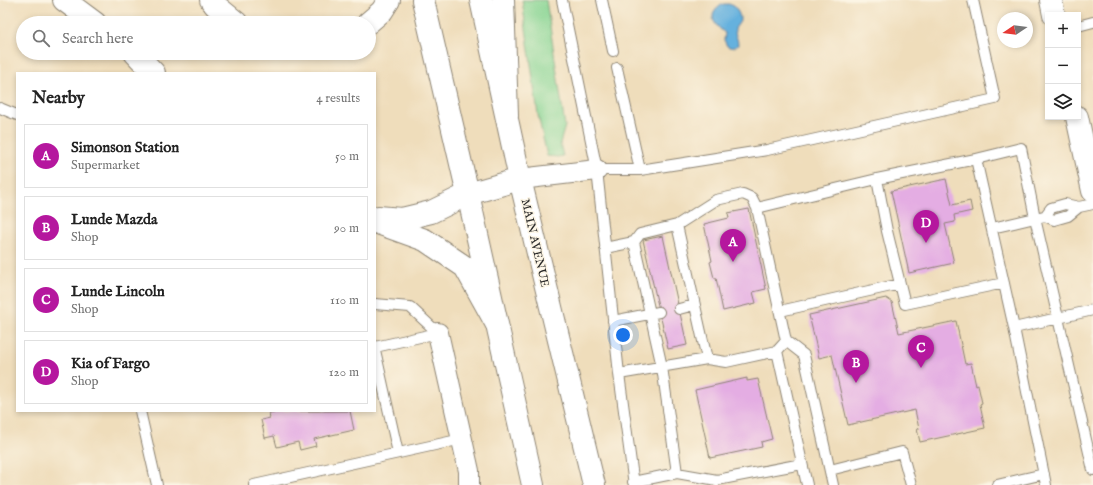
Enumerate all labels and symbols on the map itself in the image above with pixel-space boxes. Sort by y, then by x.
north arrow [997,12,1033,48]
street label: MAIN AVENUE [518,197,552,289]
pin: D [913,210,939,243]
pin: A [720,229,746,262]
your location [613,325,633,345]
pin: C [908,335,934,368]
pin: B [843,350,869,383]

